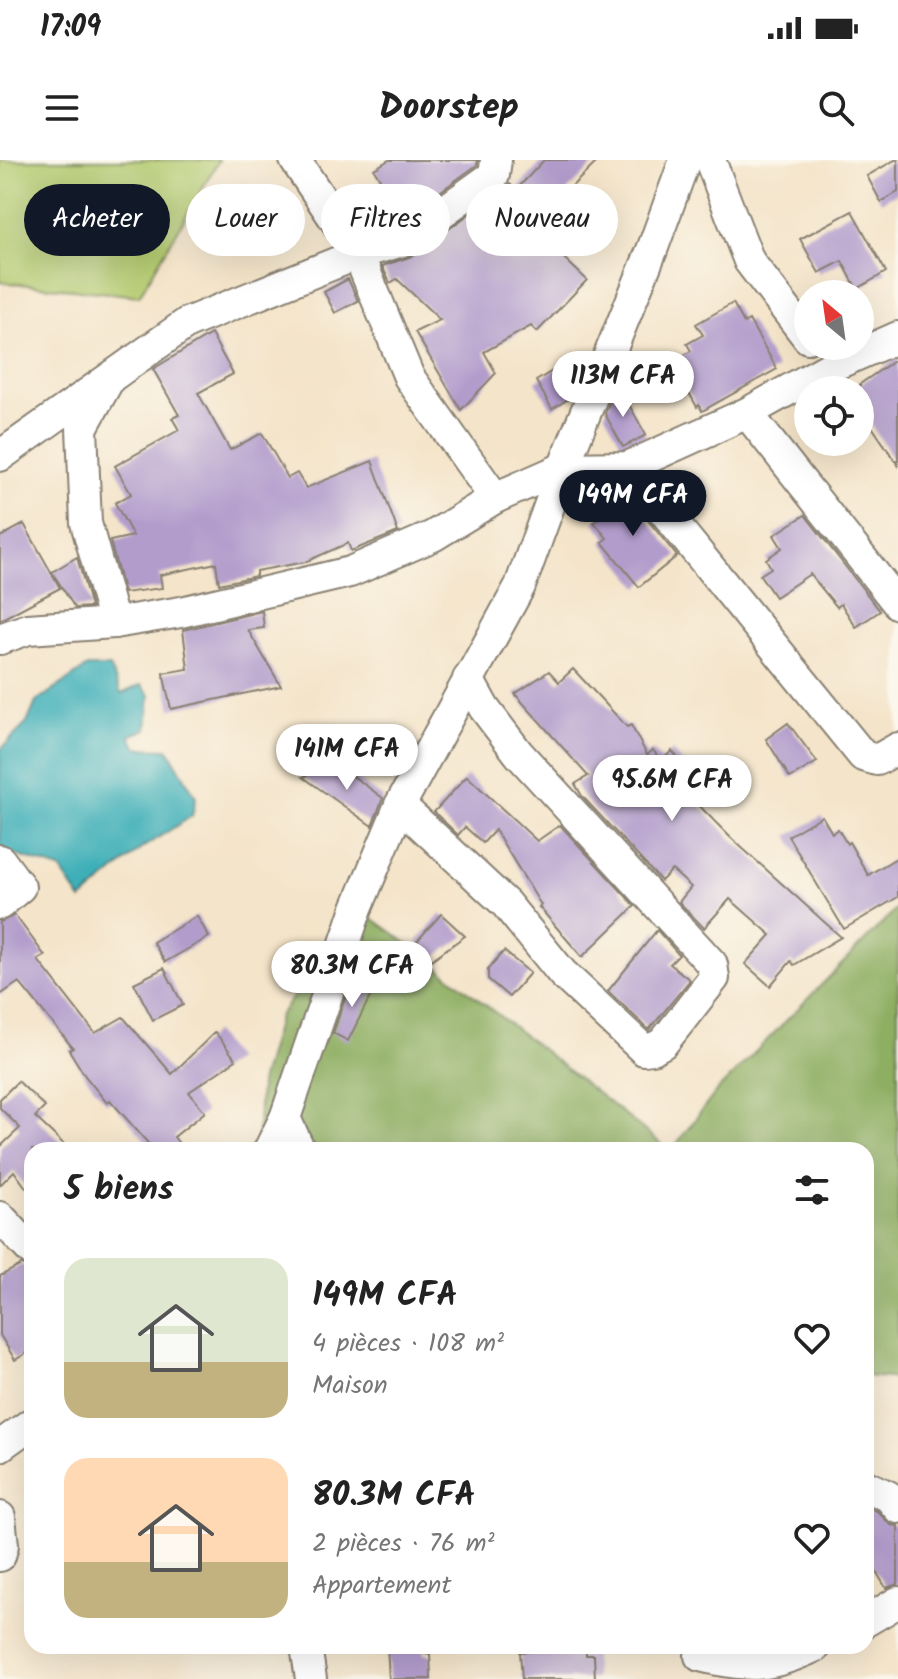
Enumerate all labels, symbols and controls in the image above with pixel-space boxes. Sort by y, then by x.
text: 17:09 [40,4,101,52]
text: Doorstep [379,80,519,137]
icon: menu [40,86,84,130]
icon: search [814,86,858,130]
chip: Acheter [24,184,170,256]
chip: Louer [186,184,305,256]
chip: Filtres [321,184,450,256]
chip: Nouveau [466,184,618,256]
north arrow [794,280,874,360]
map controls [794,280,874,456]
pin: 113M CFA [540,351,706,419]
text: 113M CFA [570,356,676,398]
button: locate [794,376,874,456]
pin: 149M CFA [550,470,716,538]
text: 149M CFA [577,475,689,517]
pin: 141M CFA [264,724,430,792]
text: 141M CFA [294,729,400,771]
pin: 95.6M CFA [580,755,764,823]
text: 95.6M CFA [611,760,733,802]
pin: 80.3M CFA [260,941,444,1009]
text: 80.3M CFA [289,946,415,988]
text: 5 biens [64,1163,174,1217]
icon: filters [790,1168,834,1212]
text: 149M CFA [312,1269,458,1323]
icon: home [128,1290,224,1386]
icon: heart [790,1316,834,1360]
text: 4 pièces · 108 m² [312,1323,504,1365]
text: Maison [312,1365,388,1407]
text: 80.3M CFA [312,1469,476,1523]
icon: home [128,1490,224,1586]
icon: heart [790,1516,834,1560]
text: 2 pièces · 76 m² [312,1523,494,1565]
text: Appartement [312,1565,452,1607]

